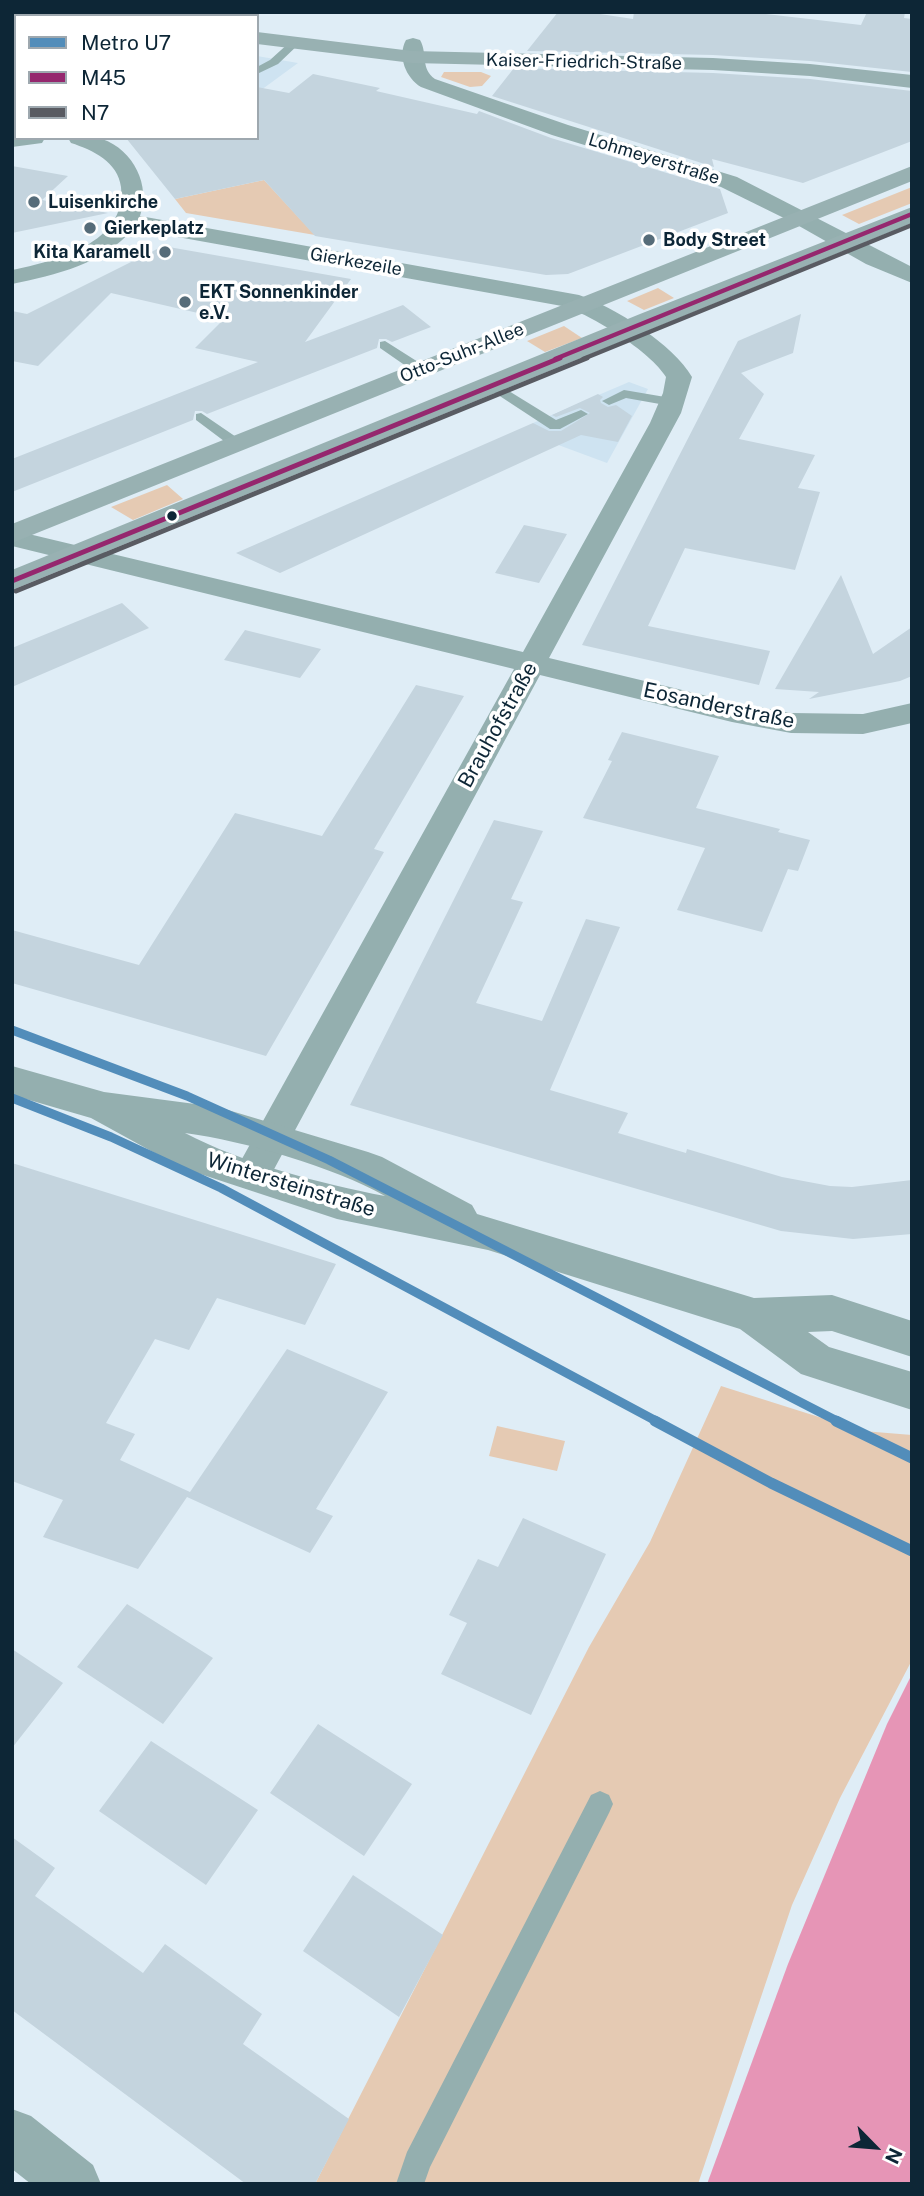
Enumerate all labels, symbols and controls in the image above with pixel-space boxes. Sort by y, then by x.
legend [14,14,259,140]
text: Metro U7 [81,30,171,55]
street label: Kaiser-Friedrich-Straße [486,49,682,75]
text: M45 [81,65,126,90]
text: N7 [81,100,109,125]
street label: Lohmeyerstraße [586,129,722,189]
place label: Luisenkirche [48,191,158,213]
marker: Luisenkirche [26,194,42,210]
place label: Gierkeplatz [104,217,204,239]
marker: Gierkeplatz [82,220,98,236]
place label: Body Street [663,229,766,251]
marker: Body Street [641,232,657,248]
place label: Kita Karamell [33,241,151,263]
street label: Gierkezeile [308,243,404,281]
marker: Kita Karamell [157,244,173,260]
place label: EKT Sonnenkinder e.V. [199,281,358,324]
marker: EKT Sonnenkinder e.V. [177,294,193,310]
street label: Otto-Suhr-Allee [397,318,527,388]
unlabelled marker [165,509,179,523]
street label: Brauhofstraße [453,658,543,792]
street label: Eosanderstraße [641,678,797,734]
street label: Wintersteinstraße [204,1147,378,1223]
north arrow [840,2112,910,2182]
text: N [881,2144,907,2167]

